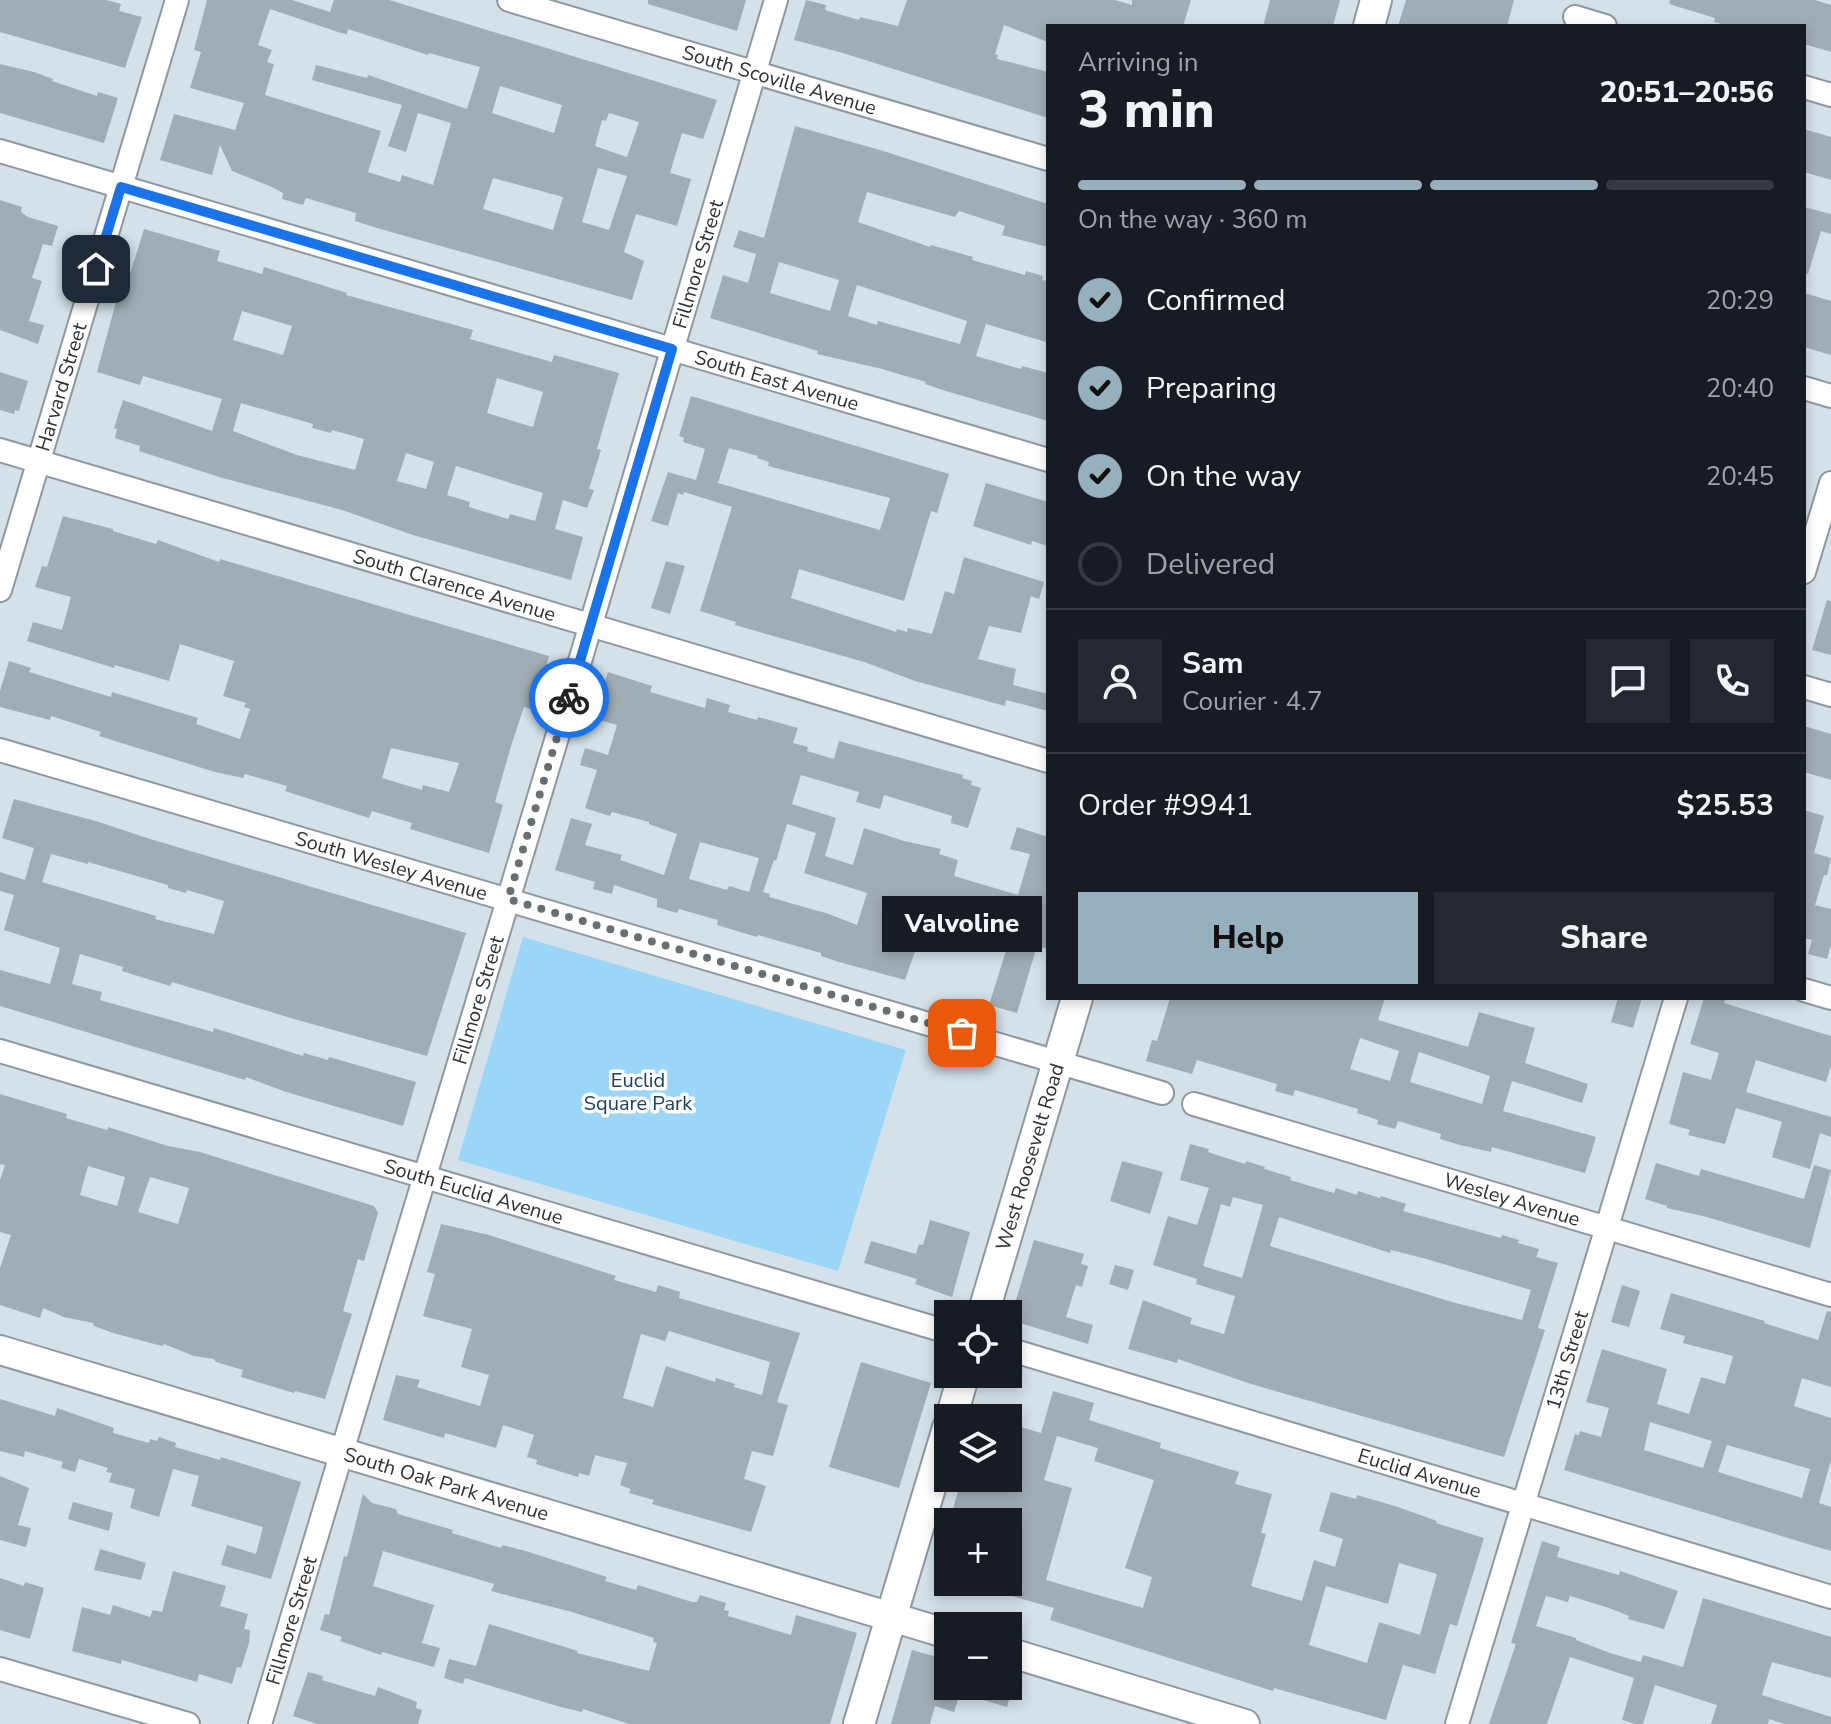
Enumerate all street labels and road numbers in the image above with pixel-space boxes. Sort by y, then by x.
street label: South Scoville Avenue [679,38,880,121]
street label: Fillmore Street [666,196,730,332]
street label: Harvard Street [29,319,93,454]
street label: South East Avenue [692,343,862,417]
street label: South Clarence Avenue [350,542,559,628]
street label: South Wesley Avenue [292,824,491,907]
street label: Fillmore Street [446,932,510,1068]
street label: West Roosevelt Road [989,1060,1070,1254]
street label: South Euclid Avenue [381,1152,567,1231]
street label: Wesley Avenue [1441,1166,1583,1233]
street label: 13th Street [1539,1306,1595,1413]
street label: South Oak Park Avenue [341,1440,552,1527]
street label: Euclid Avenue [1355,1442,1485,1504]
street label: Fillmore Street [259,1552,324,1688]

